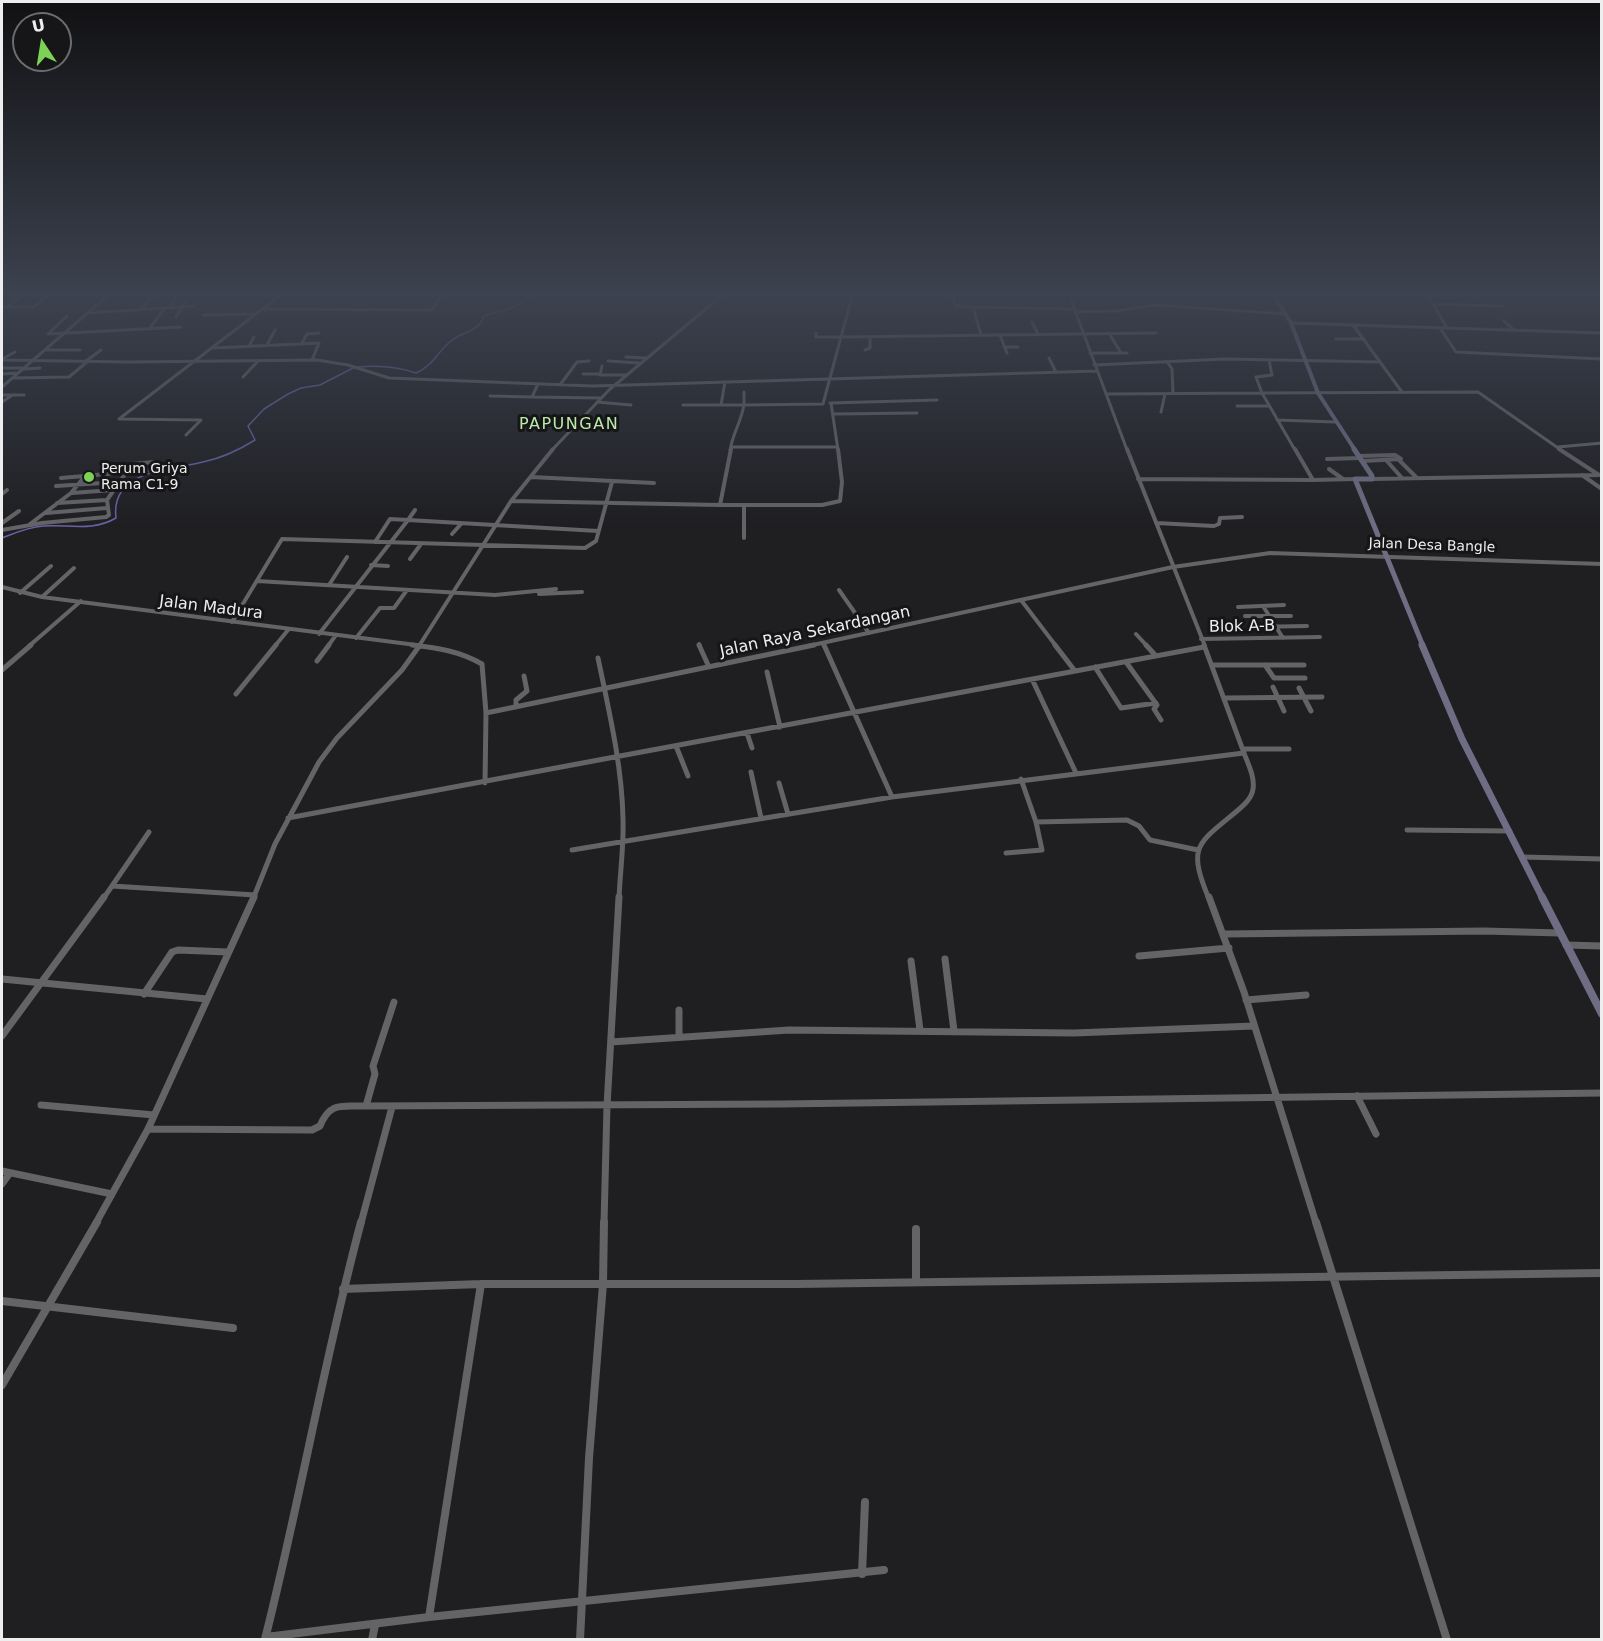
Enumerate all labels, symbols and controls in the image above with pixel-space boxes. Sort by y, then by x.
north arrow [12,12,72,72]
text: U [30,15,47,37]
district label: PAPUNGAN [519,415,619,435]
place label: Perum Griya Rama C1-9 [101,461,188,494]
marker: Perum Griya Rama C1-9 [82,470,96,484]
street label: Jalan Desa Bangle [1368,535,1496,557]
street label: Jalan Madura [158,592,264,624]
street label: Jalan Raya Sekardangan [718,602,912,662]
street label: Blok A-B [1209,617,1275,637]

